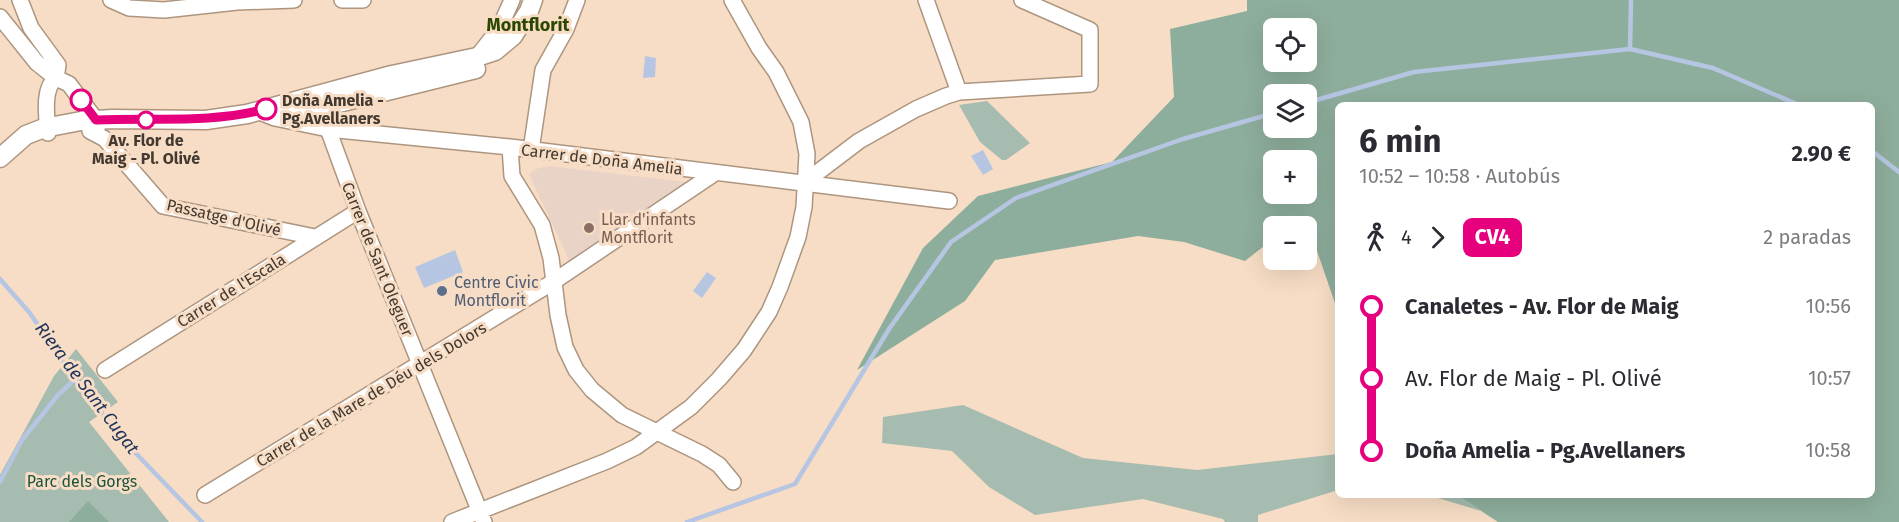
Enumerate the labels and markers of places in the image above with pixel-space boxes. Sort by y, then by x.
unlabelled marker [70,89,92,111]
place label: Doña Amelia - Pg.Avellaners [282,91,384,128]
marker: Doña Amelia - Pg.Avellaners [255,98,277,120]
marker: Av. Flor de Maig - Pl. Olivé [137,111,155,129]
place label: Av. Flor de Maig - Pl. Olivé [92,131,200,168]
place label: Llar d'infants Montflorit [601,210,696,247]
marker: Llar d'infants Montflorit [582,221,596,235]
place label: Centre Civic Montflorit [454,273,539,310]
marker: Centre Civic Montflorit [435,284,449,298]

